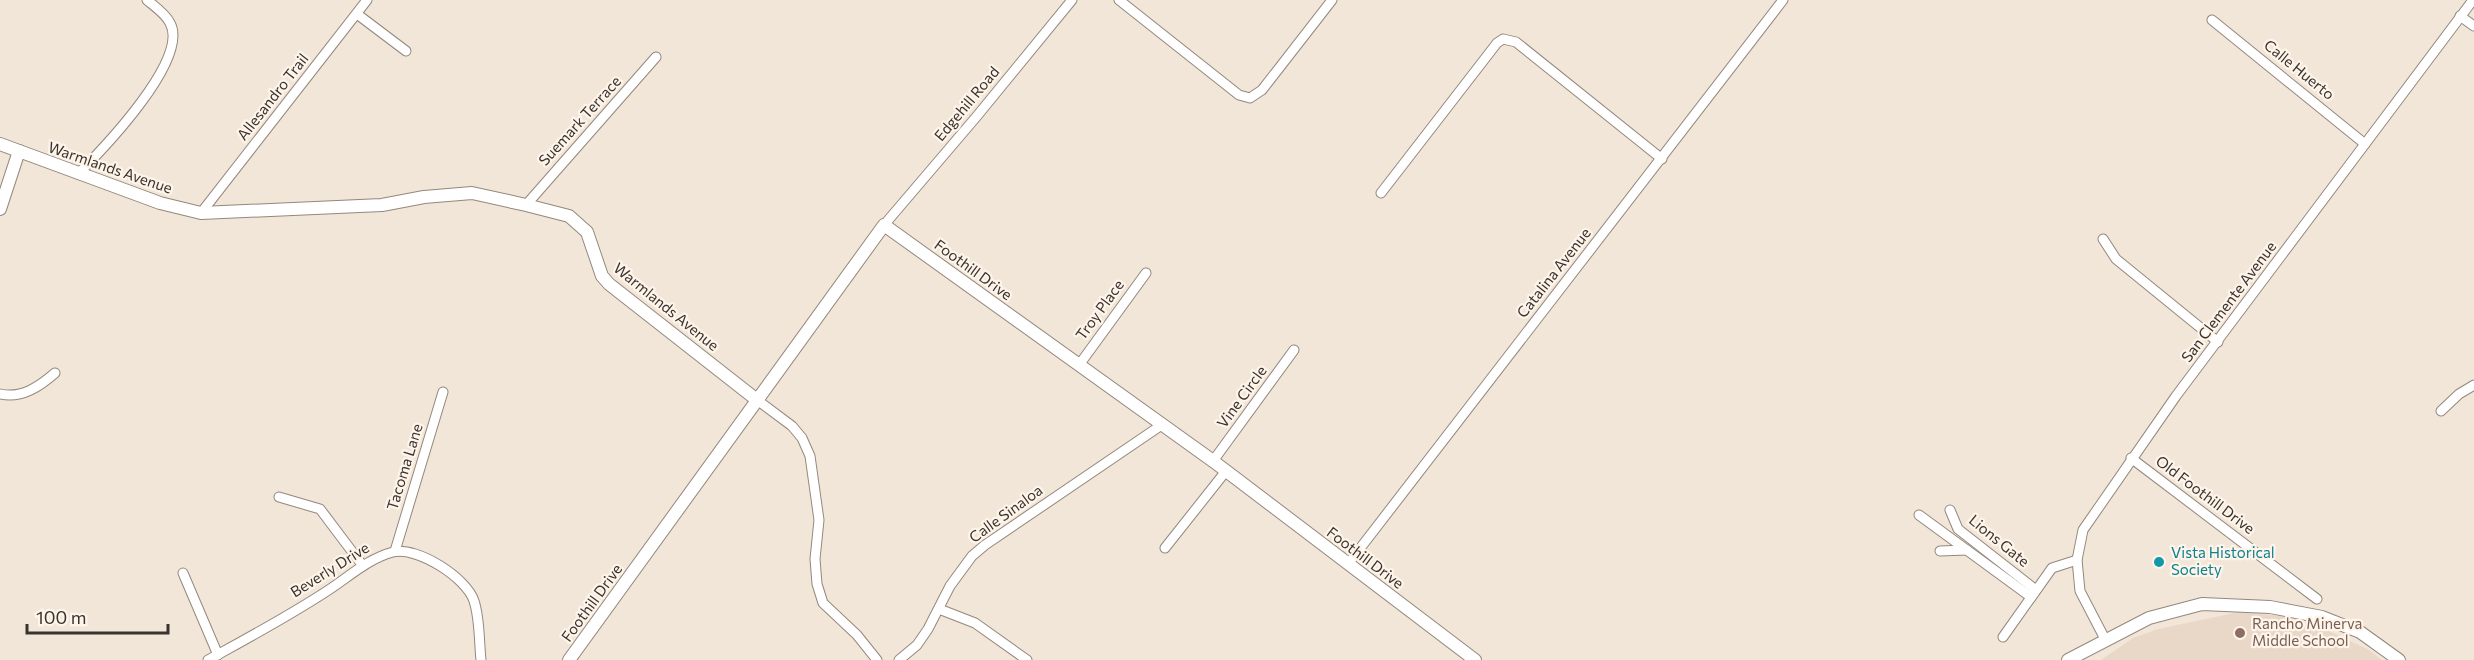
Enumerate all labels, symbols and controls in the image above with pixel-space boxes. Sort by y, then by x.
street label: Calle Huerto [2261,35,2338,103]
street label: Allesandro Trail [233,49,312,143]
street label: Edgehill Road [930,63,1003,144]
street label: Suemark Terrace [534,72,624,169]
street label: Warmlands Avenue [46,137,175,197]
street label: Catalina Avenue [1513,224,1594,321]
street label: Foothill Drive [931,235,1016,303]
street label: San Clemente Avenue [2177,237,2280,365]
street label: Warmlands Avenue [610,258,723,354]
street label: Troy Place [1071,276,1127,343]
street label: Vine Circle [1213,362,1270,431]
street label: Tacoma Lane [382,421,426,512]
street label: Old Foothill Drive [2153,451,2259,537]
street label: Calle Sinaloa [965,481,1046,546]
street label: Lions Gate [1966,510,2034,570]
street label: Foothill Drive [1324,523,1408,592]
street label: Beverly Drive [287,538,372,600]
place label: Vista Historical Society [2171,543,2275,578]
marker: Vista Historical Society [2152,555,2166,569]
street label: Foothill Drive [557,560,625,645]
scale bar [27,597,168,635]
text: 100 m [36,606,86,628]
place label: Rancho Minerva Middle School [2252,614,2362,649]
marker: Rancho Minerva Middle School [2233,626,2247,640]

